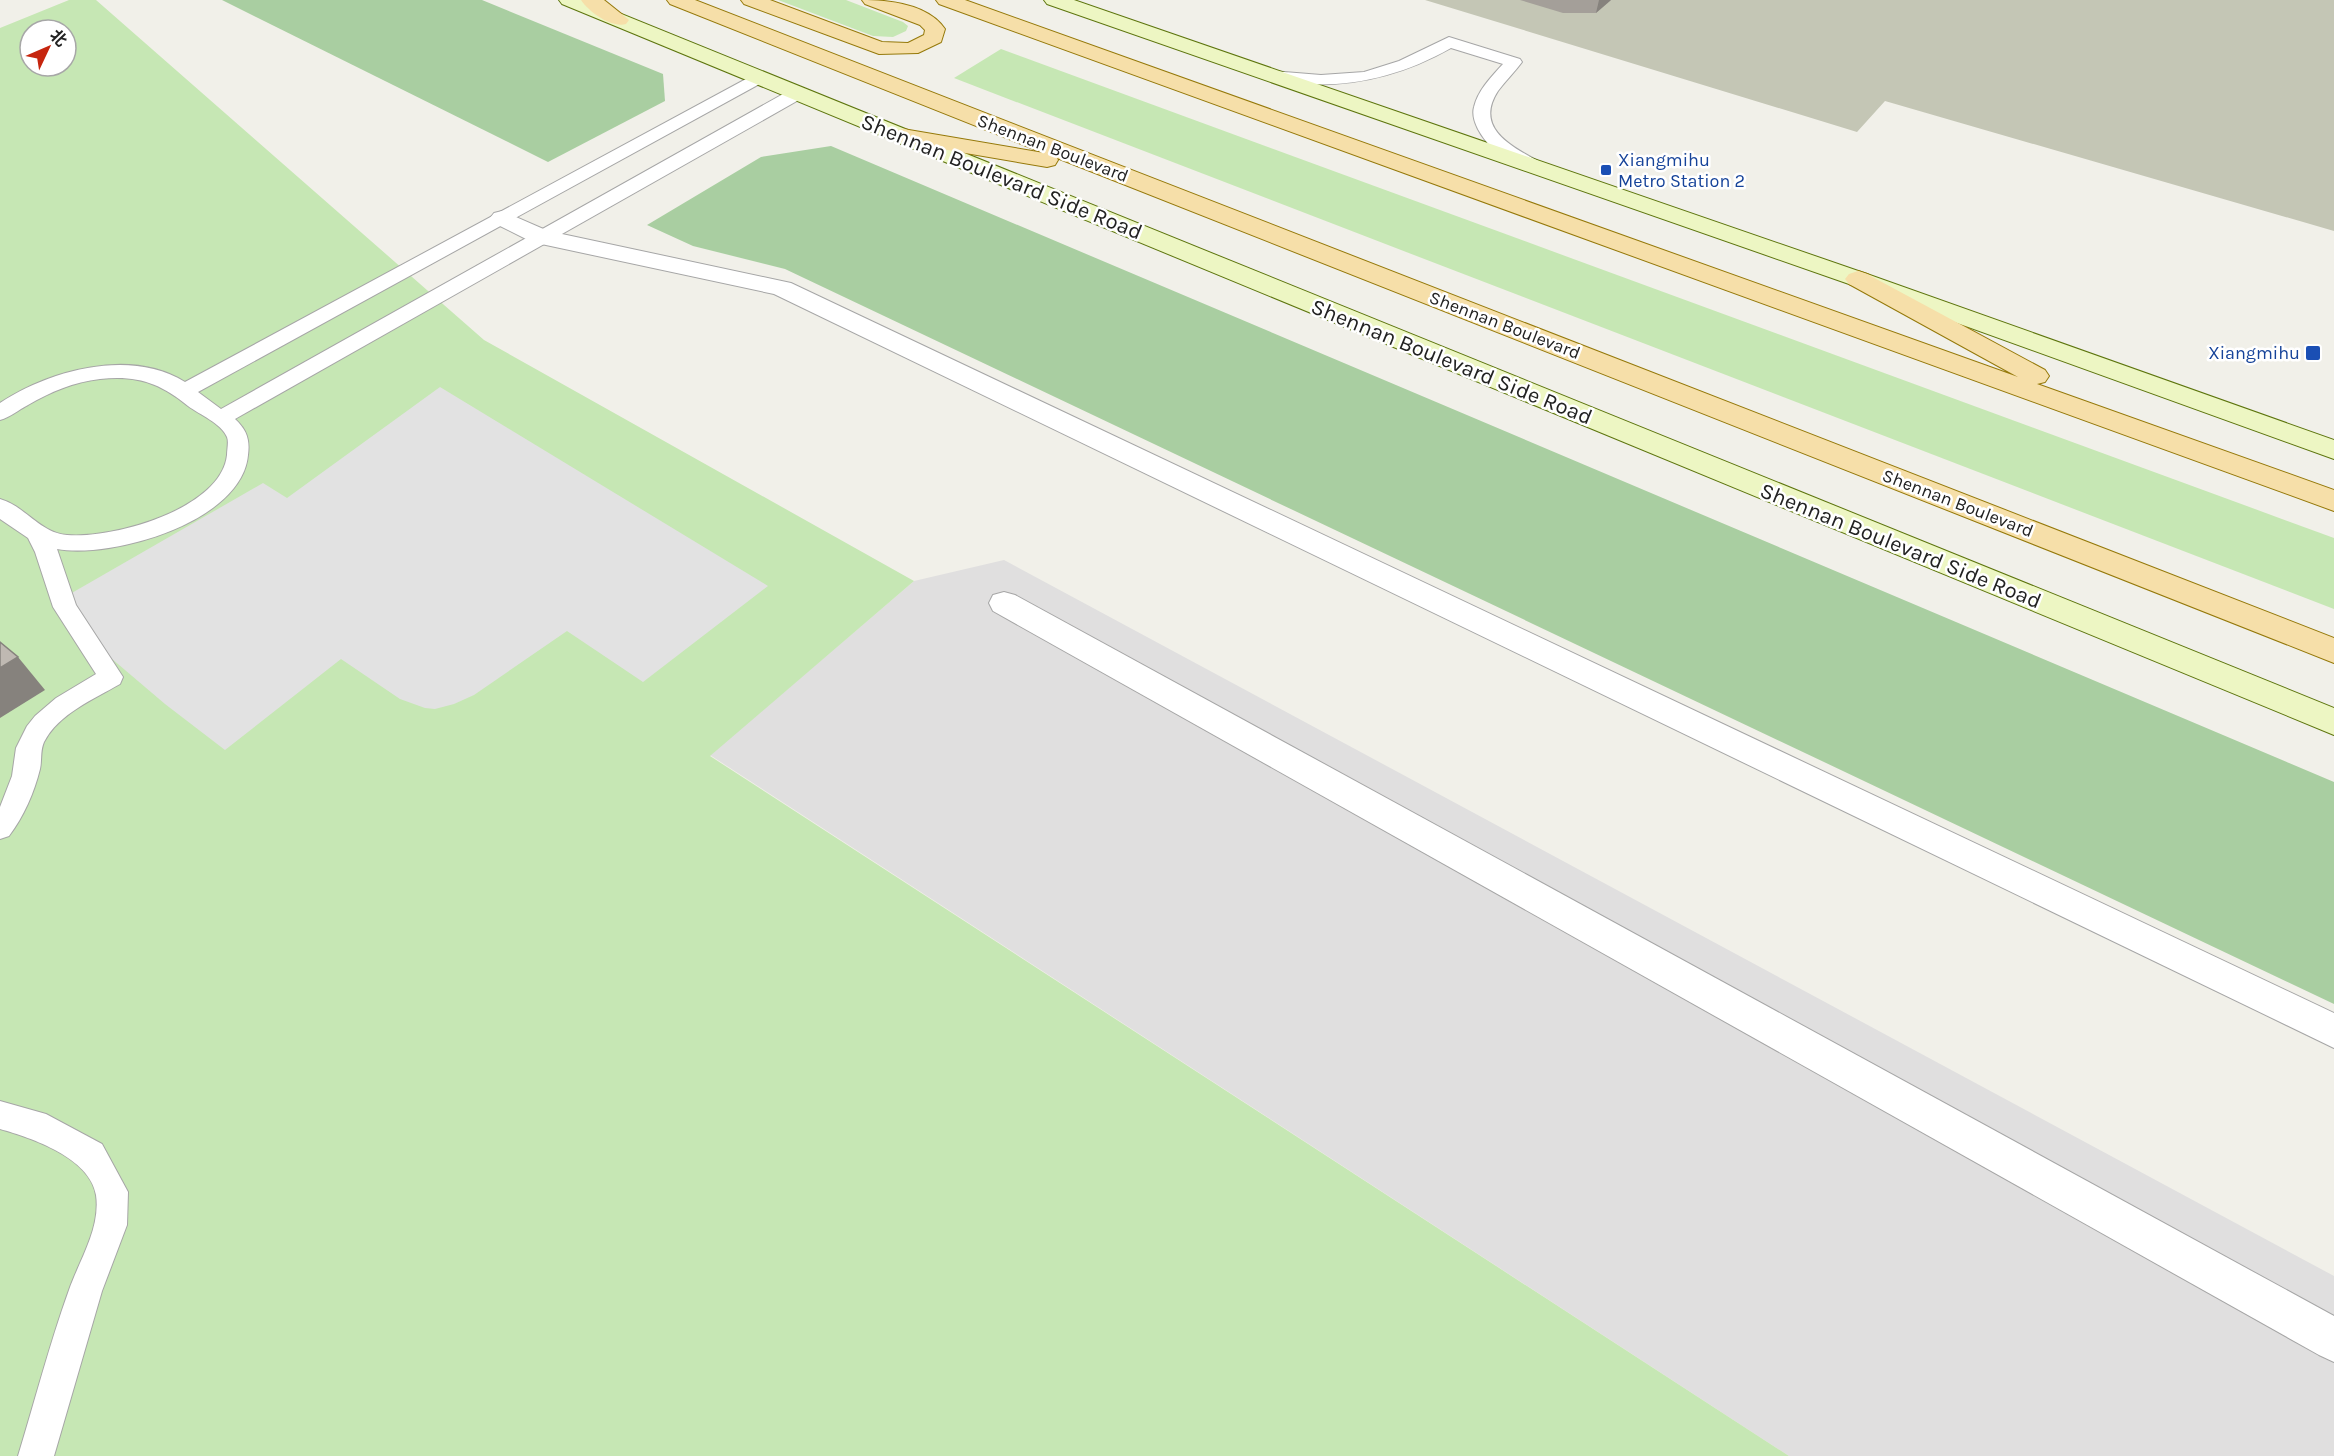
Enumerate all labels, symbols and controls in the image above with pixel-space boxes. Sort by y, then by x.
north arrow [18,18,78,78]
text: 北 [46,26,71,50]
street label: Shennan Boulevard Side Road [857,109,1146,245]
street label: Shennan Boulevard [974,109,1132,187]
place label: Xiangmihu Metro Station 2 [1618,149,1745,192]
marker: Xiangmihu Metro Station 2 [1599,163,1613,177]
street label: Shennan Boulevard [1426,286,1584,364]
street label: Shennan Boulevard Side Road [1307,294,1596,430]
place label: Xiangmihu [2208,342,2300,364]
marker: Xiangmihu [2304,344,2322,362]
street label: Shennan Boulevard [1879,464,2037,542]
street label: Shennan Boulevard Side Road [1756,478,2045,614]

